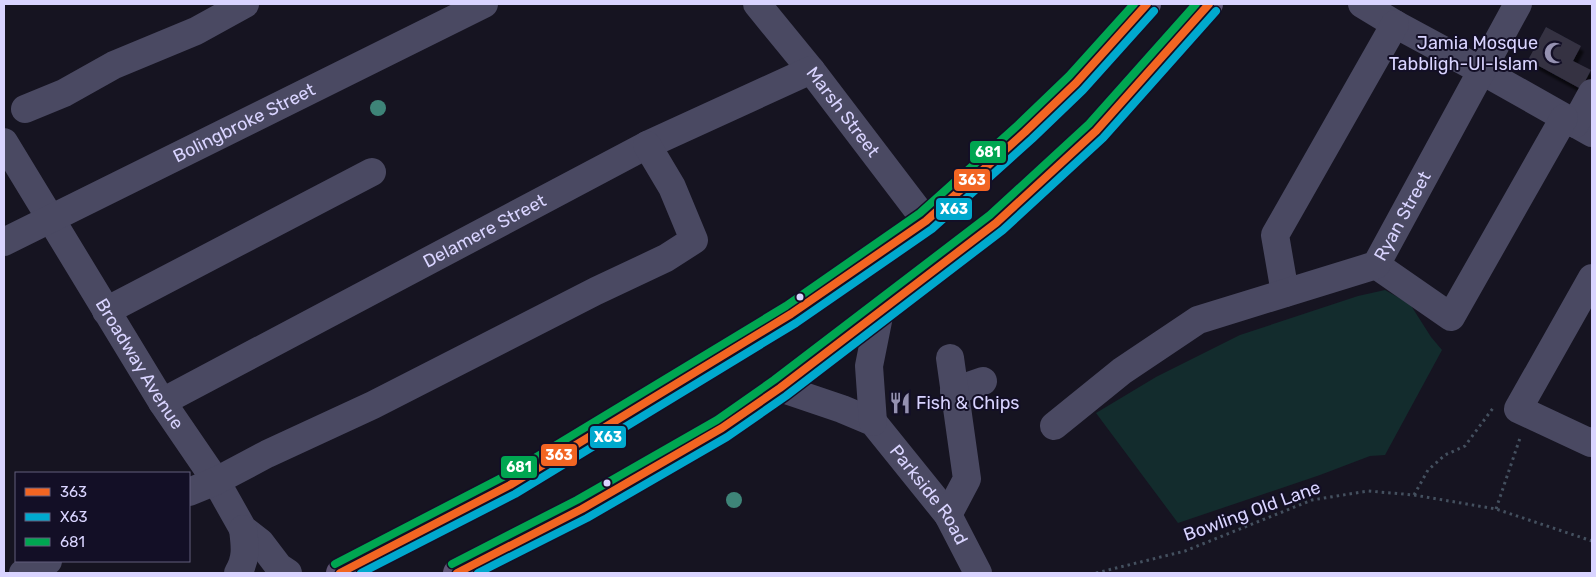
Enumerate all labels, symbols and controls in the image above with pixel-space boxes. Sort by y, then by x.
place label: Jamia Mosque Tabbligh-Ul-Islam [1389,32,1538,75]
mosque icon: Jamia Mosque Tabbligh-Ul-Islam [1542,40,1568,66]
street label: Marsh Street [802,62,884,161]
street label: Bolingbroke Street [169,78,319,167]
line badge: 681 [969,140,1007,164]
text: 681 [975,144,1001,161]
street label: Ryan Street [1369,167,1436,265]
line badge: 363 [953,168,991,192]
text: 363 [958,172,986,189]
street label: Delamere Street [419,189,550,273]
line badge: X63 [935,197,973,221]
text: X63 [940,201,968,218]
unlabelled marker [795,292,805,302]
street label: Broadway Avenue [91,294,188,434]
restaurant icon: Fish & Chips [887,390,913,416]
place label: Fish & Chips [916,392,1020,414]
line badge: X63 [589,425,627,449]
text: X63 [594,429,622,446]
street label: Parkside Road [885,440,972,548]
line badge: 363 [540,443,578,467]
text: 363 [545,447,573,464]
line badge: 681 [500,455,538,479]
text: 681 [506,459,532,476]
legend [15,472,190,562]
street label: Bowling Old Lane [1181,476,1323,546]
unlabelled marker [602,478,612,488]
text: 363 [60,483,87,501]
text: X63 [60,508,88,526]
text: 681 [60,533,85,551]

